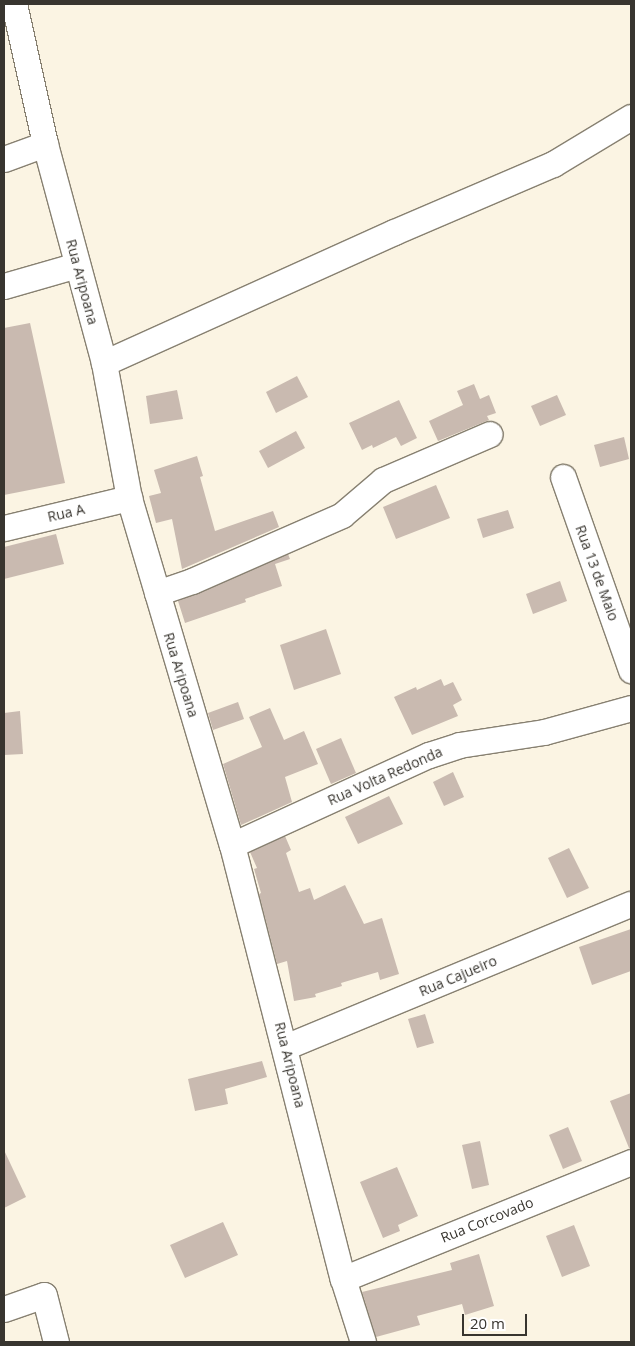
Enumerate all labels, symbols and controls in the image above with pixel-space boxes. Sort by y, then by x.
street label: Rua Aripoana [63,237,101,327]
street label: Rua A [46,501,86,525]
street label: Rua 13 de Maio [572,523,622,623]
street label: Rua Aripoana [160,631,202,719]
street label: Rua Volta Redonda [325,743,445,809]
street label: Rua Cajueiro [417,952,499,1000]
street label: Rua Aripoana [271,1020,309,1110]
street label: Rua Corcovado [438,1194,536,1246]
scale bar [465,1304,530,1336]
text: 20 m [470,1313,505,1333]

